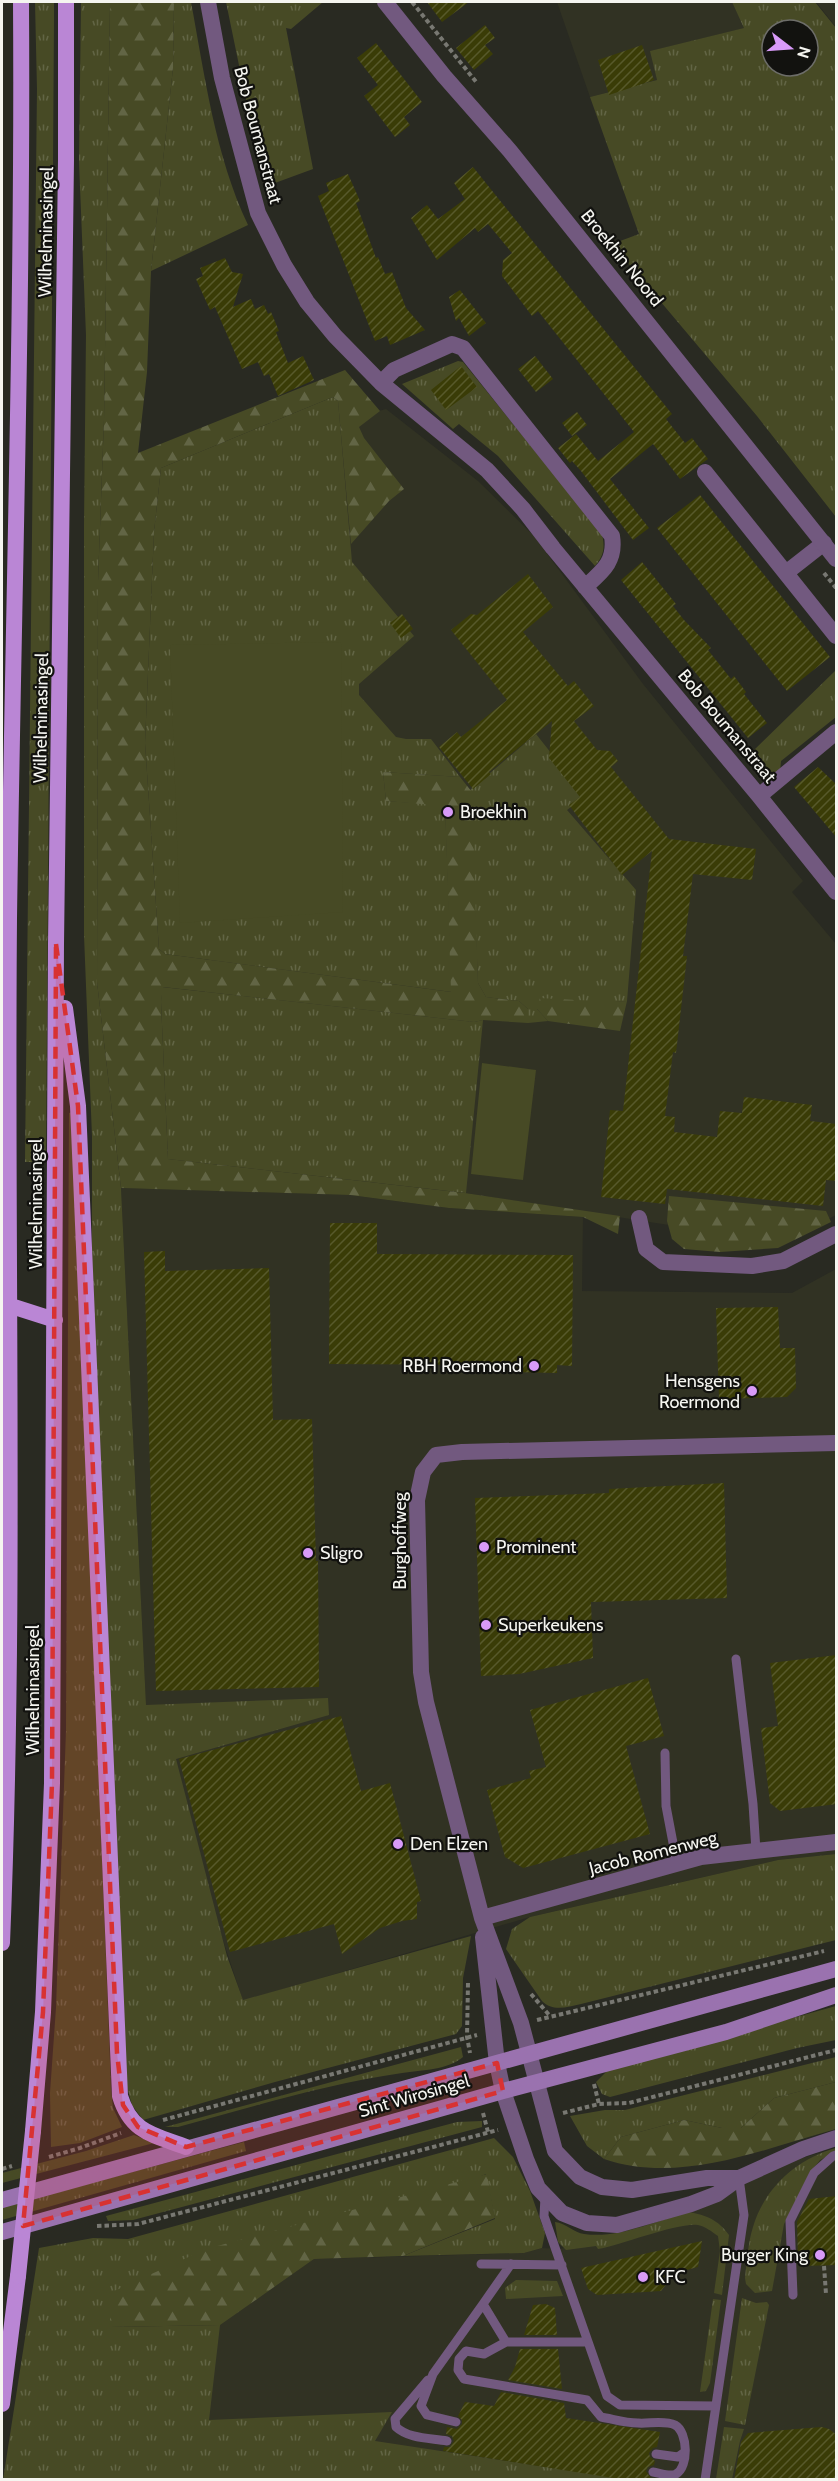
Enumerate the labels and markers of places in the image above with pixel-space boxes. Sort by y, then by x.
place label: Broekhin [460,801,527,823]
marker: Broekhin [441,805,455,819]
place label: RBH Roermond [403,1355,522,1377]
marker: RBH Roermond [527,1359,541,1373]
place label: Hensgens Roermond [659,1370,740,1413]
marker: Hensgens Roermond [745,1384,759,1398]
place label: Prominent [496,1536,576,1558]
marker: Prominent [477,1540,491,1554]
place label: Sligro [320,1542,363,1564]
marker: Sligro [301,1546,315,1560]
place label: Superkeukens [498,1614,603,1636]
marker: Superkeukens [479,1618,493,1632]
place label: Den Elzen [410,1833,488,1855]
marker: Den Elzen [391,1837,405,1851]
place label: Burger King [721,2244,809,2266]
marker: Burger King [813,2248,827,2262]
place label: KFC [655,2266,686,2288]
marker: KFC [636,2270,650,2284]

